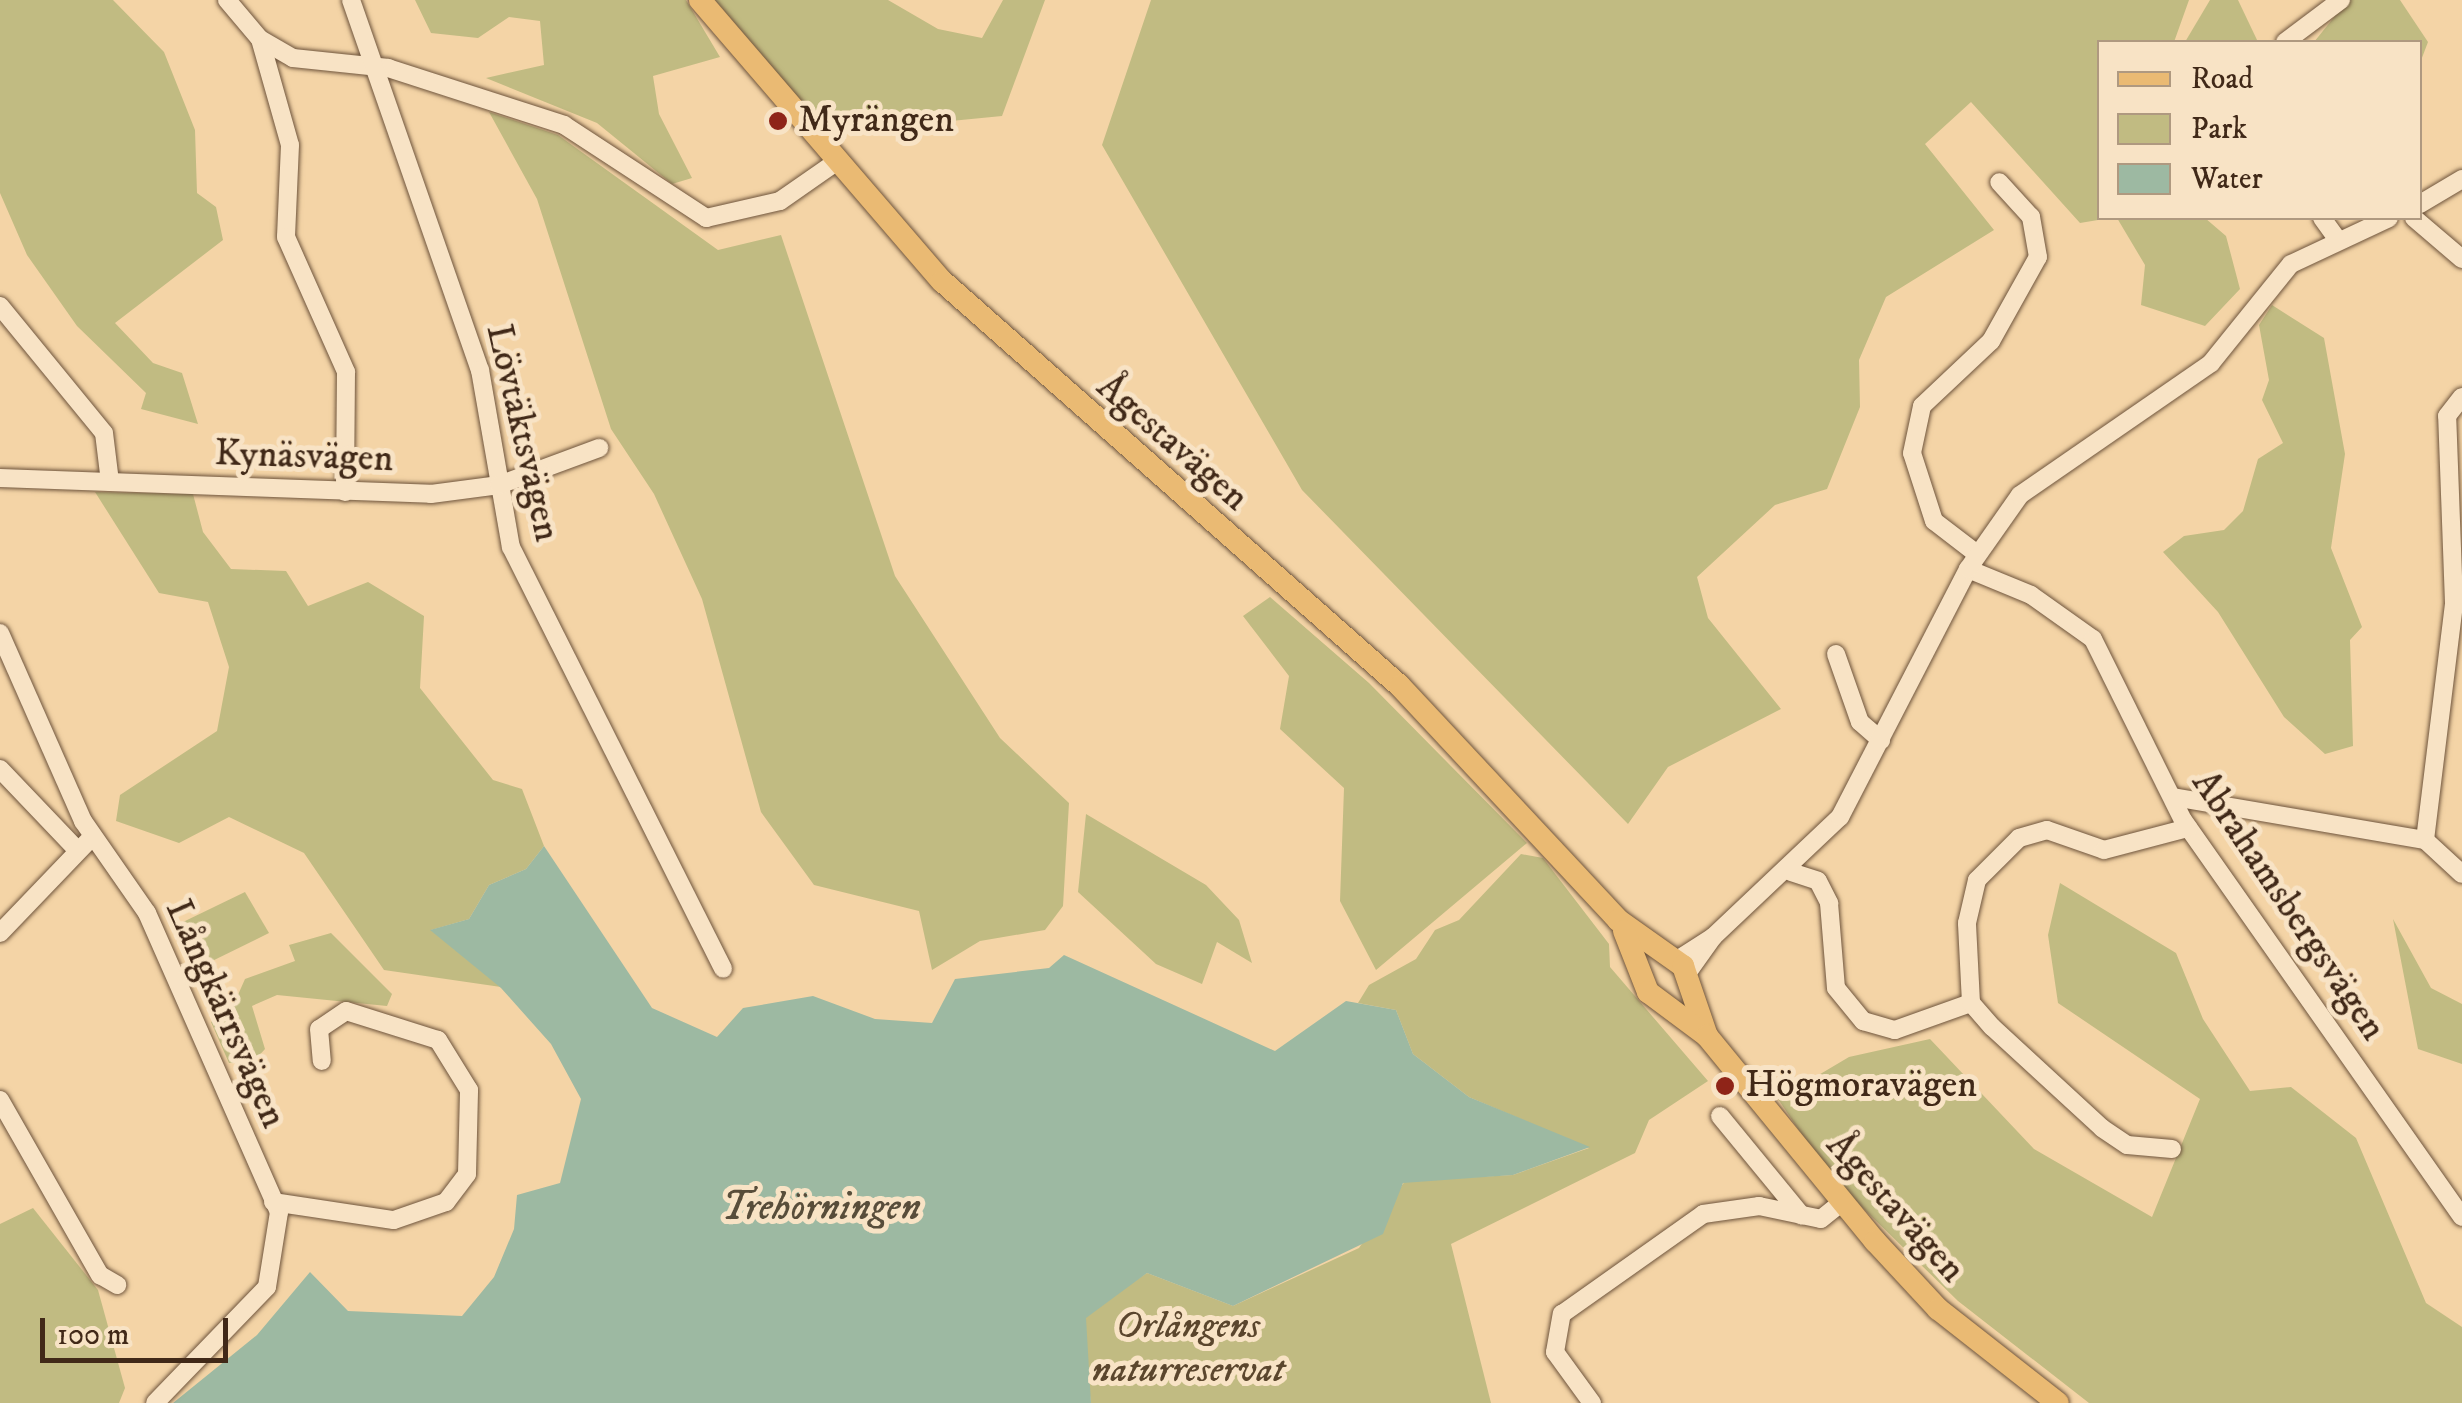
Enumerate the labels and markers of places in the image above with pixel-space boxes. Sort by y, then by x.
place label: Myrängen [798,98,954,144]
marker: Myrängen [767,110,789,132]
place label: Högmoravägen [1745,1063,1977,1109]
marker: Högmoravägen [1714,1075,1736,1097]

